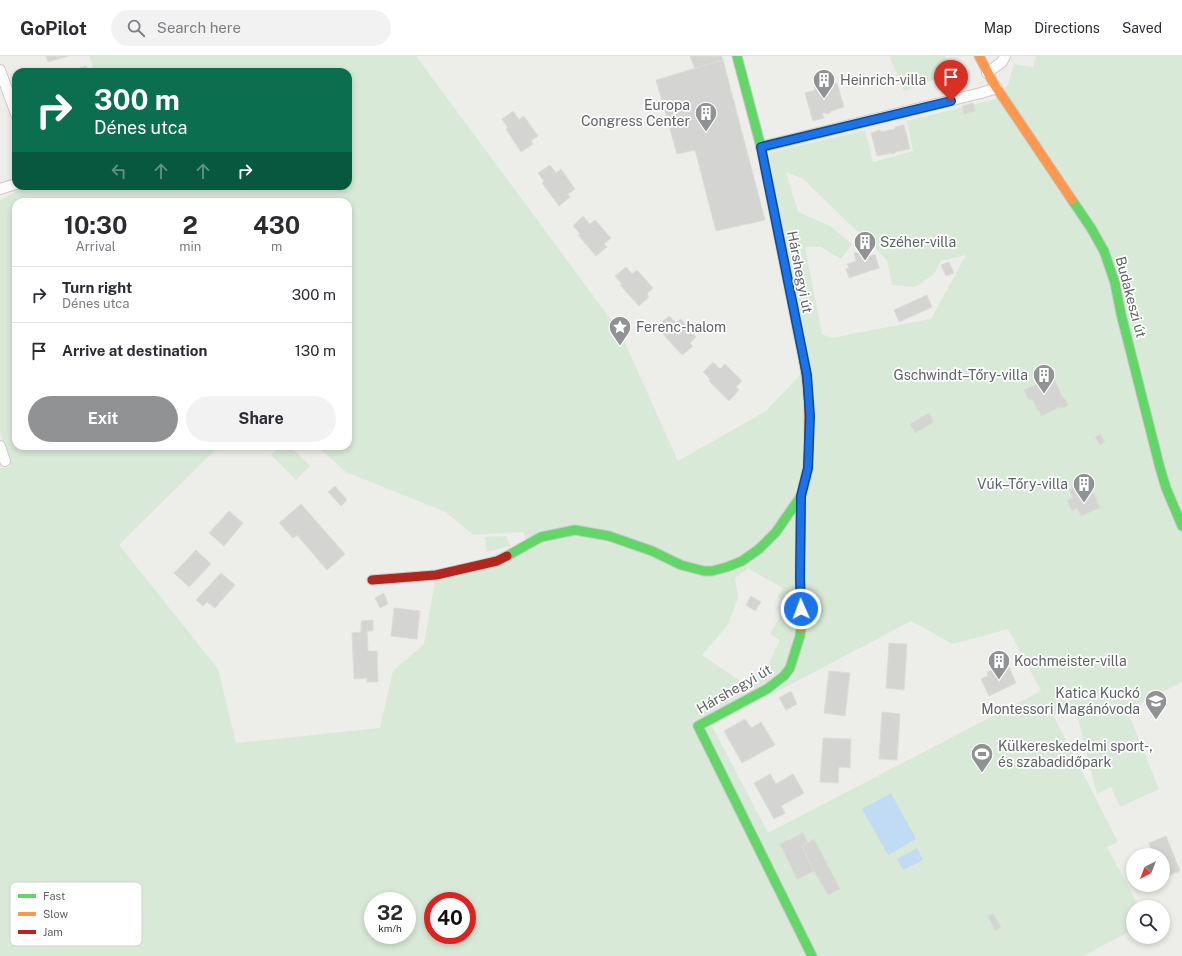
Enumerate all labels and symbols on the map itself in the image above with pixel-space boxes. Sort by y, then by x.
pin [934,60,968,101]
building icon: Heinrich-villa [811,67,837,100]
place label: Heinrich-villa [840,72,926,88]
place label: Europa Congress Center [581,97,690,129]
building icon: Europa Congress Center [693,100,719,133]
street label: Hárshegyi út [784,229,816,315]
building icon: Széher-villa [852,229,878,262]
place label: Széher-villa [880,234,956,250]
street label: Budakeszi út [1113,255,1149,339]
place icon: Ferenc-halom [607,314,633,347]
place label: Ferenc-halom [636,319,726,335]
building icon: Gschwindt–Tőry-villa [1031,362,1057,395]
place label: Gschwindt–Tőry-villa [893,367,1028,383]
building icon: Vúk–Tőry-villa [1071,471,1097,504]
place label: Vúk–Tőry-villa [977,476,1068,492]
position arrow [780,588,822,630]
building icon: Kochmeister-villa [986,648,1012,681]
place label: Kochmeister-villa [1014,653,1127,669]
street label: Hárshegyi út [694,661,774,717]
place label: Katica Kuckó Montessori Magánóvoda [981,685,1140,717]
school or university icon: Katica Kuckó Montessori Magánóvoda [1143,688,1169,721]
place label: Külkereskedelmi sport-, és szabadidőpark [998,738,1153,770]
sports icon: Külkereskedelmi sport-, és szabadidőpark [969,741,995,774]
north arrow [1126,848,1170,892]
legend [10,882,142,946]
text: Fast [43,890,65,902]
speed limit sign: 40 [424,892,476,944]
text: Slow [43,908,69,920]
text: Jam [43,926,63,938]

